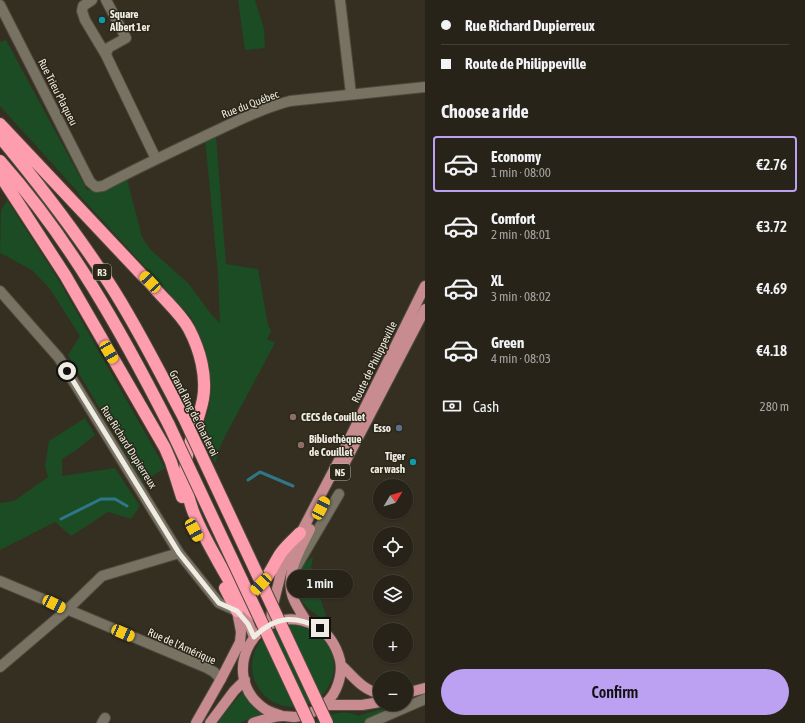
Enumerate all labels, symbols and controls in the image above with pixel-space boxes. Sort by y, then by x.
place label: Square Albert 1er [109,8,150,33]
marker: Square Albert 1er [97,15,107,25]
text: Rue Richard Dupierreux [465,17,595,34]
text: Route de Philippeville [465,55,586,72]
street label: Rue Trieu Plaqueu [36,57,80,127]
street label: Rue du Québec [220,87,281,120]
text: Choose a ride [441,101,529,122]
icon: car [443,146,479,182]
text: Economy [491,148,541,165]
text: €2.76 [756,156,787,173]
text: 1 min · 08:00 [491,165,551,180]
icon: car [443,208,479,244]
text: Comfort [491,210,535,227]
text: €3.72 [756,218,787,235]
text: 2 min · 08:01 [491,227,551,242]
road number: R3 [93,264,111,280]
car [137,269,163,295]
icon: car [443,270,479,306]
text: XL [491,272,504,289]
text: €4.69 [756,280,787,297]
text: 3 min · 08:02 [491,289,551,304]
street label: Route de Philippeville [349,319,399,405]
icon: car [443,332,479,368]
text: Green [491,334,524,351]
car [98,339,120,365]
text: €4.18 [756,342,787,359]
text: 4 min · 08:03 [491,351,551,366]
route start [58,362,76,380]
street label: Grand Ring de Charleroi [167,368,221,458]
icon: cash [441,395,463,417]
text: Cash [473,398,499,415]
text: 280 m [760,399,789,414]
street label: Rue Richard Dupierreux [99,403,160,491]
place label: CECS de Couillet [301,411,366,423]
marker: CECS de Couillet [288,412,298,422]
place label: Esso [373,422,391,434]
marker: Esso [394,423,404,433]
place label: Bibliothèque de Couillet [309,433,362,458]
marker: Bibliothèque de Couillet [296,440,306,450]
place label: Tiger car wash [370,450,406,475]
marker: Tiger car wash [408,457,418,467]
road number: N5 [330,464,350,480]
north arrow [373,479,413,519]
map controls [373,479,413,711]
car [310,495,332,521]
car [183,517,205,543]
button: locate [373,527,413,567]
callout: 1 min [287,570,353,598]
car [248,571,274,597]
button: layers [373,575,413,615]
text: 1 min [307,576,333,591]
car [41,593,67,615]
route end [311,619,329,637]
car [110,623,136,643]
button: + [373,623,413,663]
street label: Rue de l'Amérique [146,626,218,666]
button: Confirm [441,669,789,715]
button: − [373,671,413,711]

